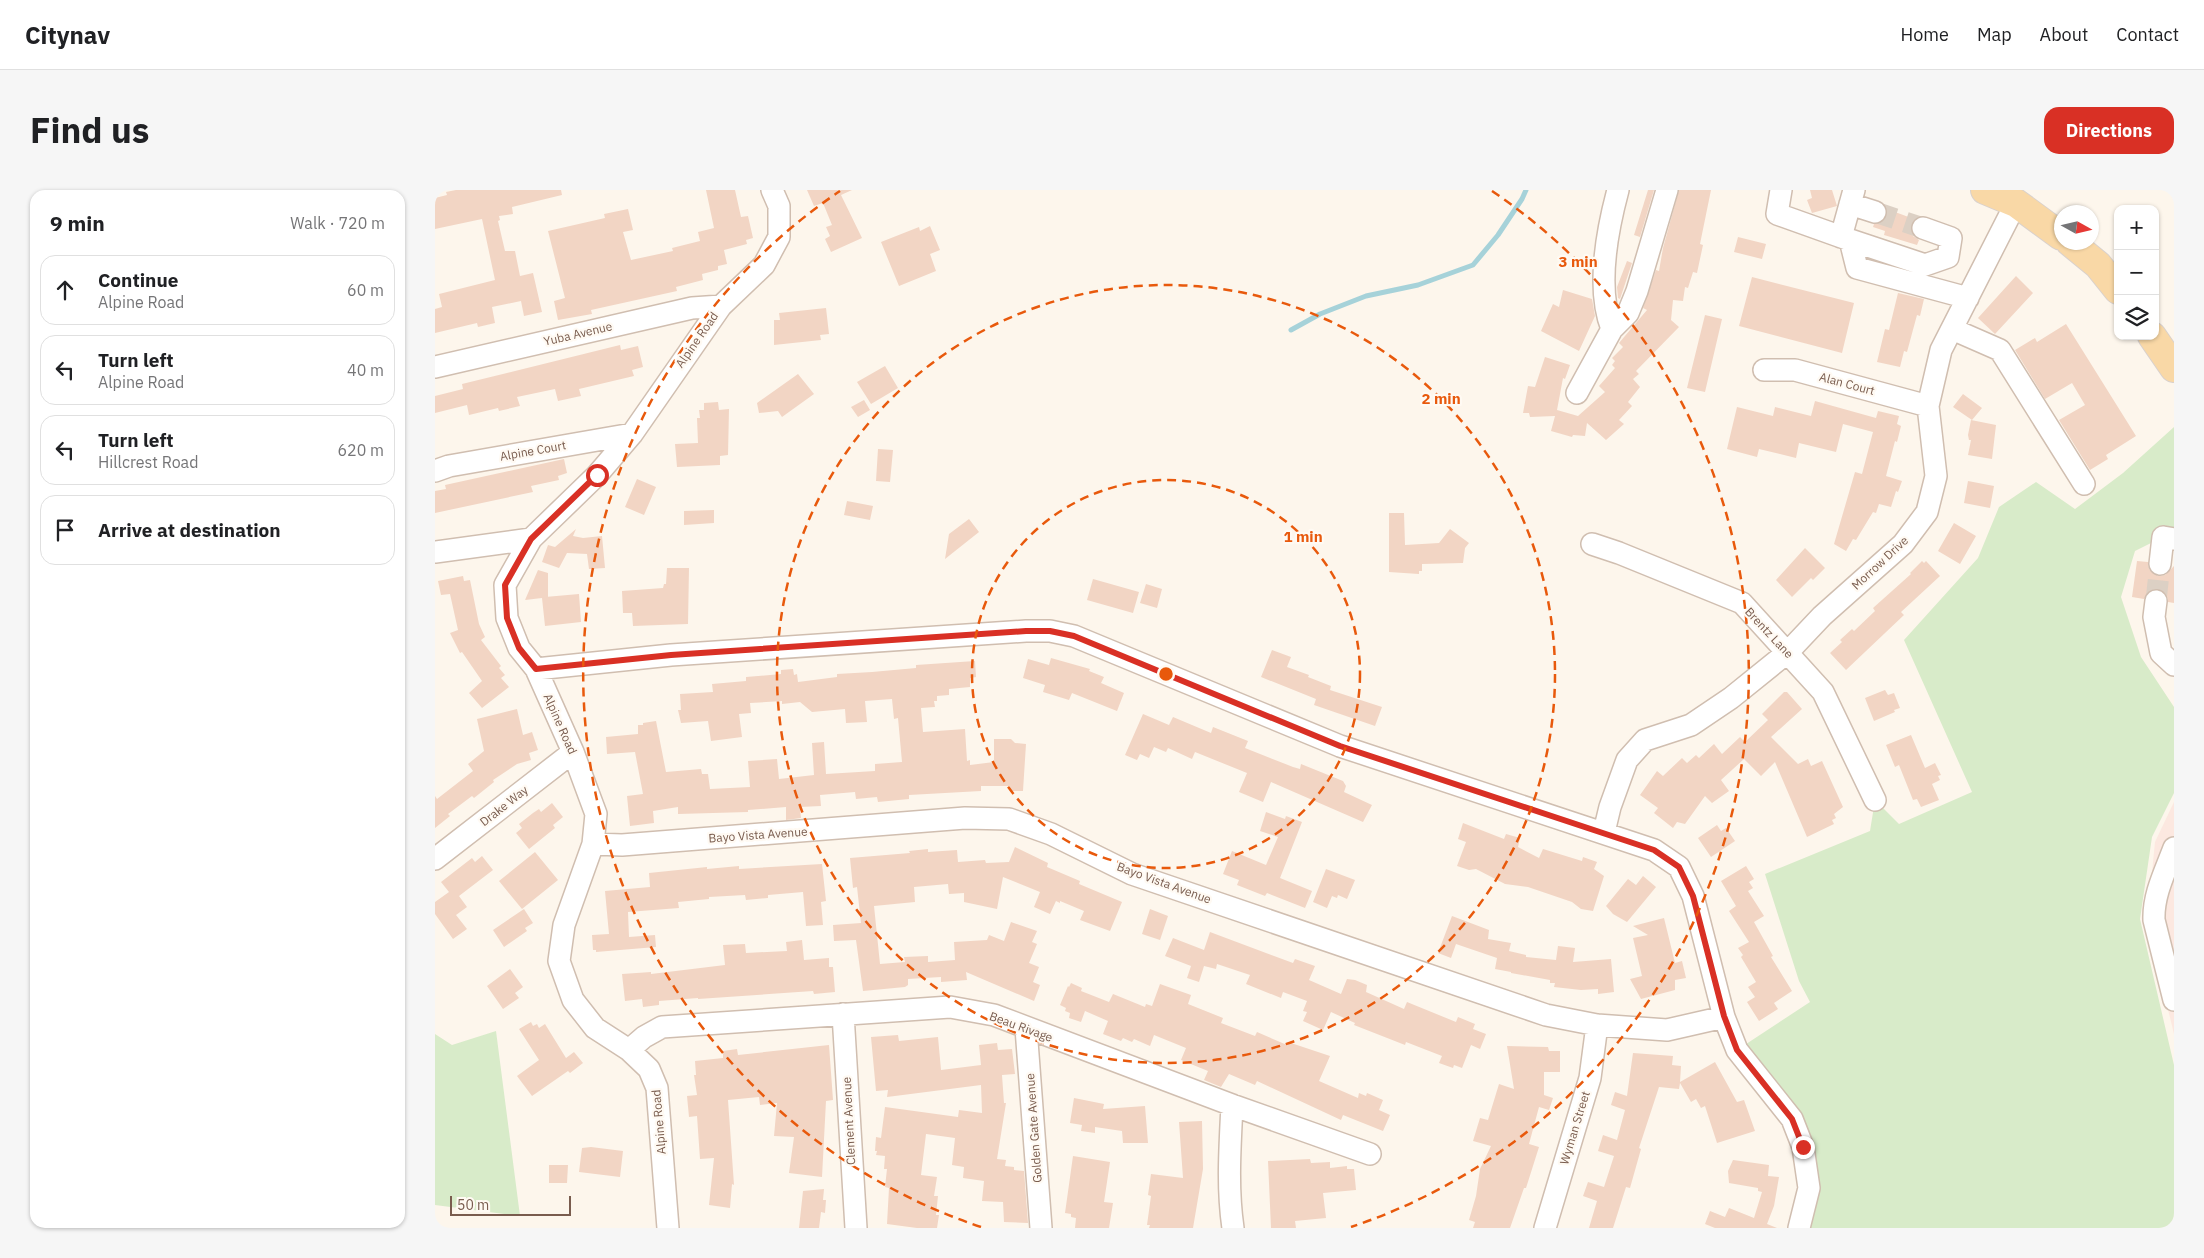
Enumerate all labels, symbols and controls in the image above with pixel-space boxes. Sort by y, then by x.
text: Citynav [25,19,110,51]
text: Home [1901,23,1949,46]
text: Map [1977,23,2012,46]
text: About [2040,23,2088,46]
text: Contact [2116,23,2179,46]
text: Find us [30,107,149,153]
button: Directions [2044,107,2174,154]
north arrow [2054,205,2099,250]
map controls [2114,205,2159,340]
button: + [2114,205,2159,250]
text: 9 min [50,209,105,237]
text: Walk · 720 m [290,213,385,233]
button: − [2114,250,2159,295]
text: 3 min [1558,252,1598,271]
text: Continue [98,268,178,292]
icon: ahead [51,276,79,304]
text: 60 m [347,280,384,300]
text: Alpine Road [98,292,184,312]
button: layers [2114,295,2159,340]
street label: Alpine Road [672,309,721,371]
street label: Yuba Avenue [542,318,614,349]
text: Turn left [98,348,174,372]
icon: left [51,356,79,384]
text: 40 m [347,360,384,380]
street label: Alan Court [1818,369,1876,398]
text: Alpine Road [98,372,184,392]
text: 2 min [1421,389,1461,408]
text: Turn left [98,428,174,452]
icon: left [51,436,79,464]
street label: Alpine Court [499,437,567,464]
text: 620 m [337,440,384,460]
text: Hillcrest Road [98,452,198,472]
route start [586,464,609,487]
icon: arrive [51,516,79,544]
text: Arrive at destination [98,518,281,542]
text: 1 min [1283,527,1323,546]
street label: Morrow Drive [1848,532,1911,593]
street label: Brentz Lane [1742,604,1797,661]
centre of rings [1157,665,1175,683]
street label: Alpine Road [540,691,580,756]
street label: Drake Way [477,782,531,829]
street label: Bayo Vista Avenue [708,824,808,845]
street label: Bayo Vista Avenue [1115,859,1214,907]
street label: Beau Rivage [987,1008,1055,1045]
street label: Golden Gate Avenue [1022,1072,1045,1183]
street label: Clement Avenue [839,1076,858,1166]
street label: Alpine Road [648,1089,669,1155]
street label: Wyman Street [1556,1089,1593,1166]
route end [1792,1136,1815,1159]
scale bar [450,1193,571,1216]
text: 50 m [457,1196,489,1214]

